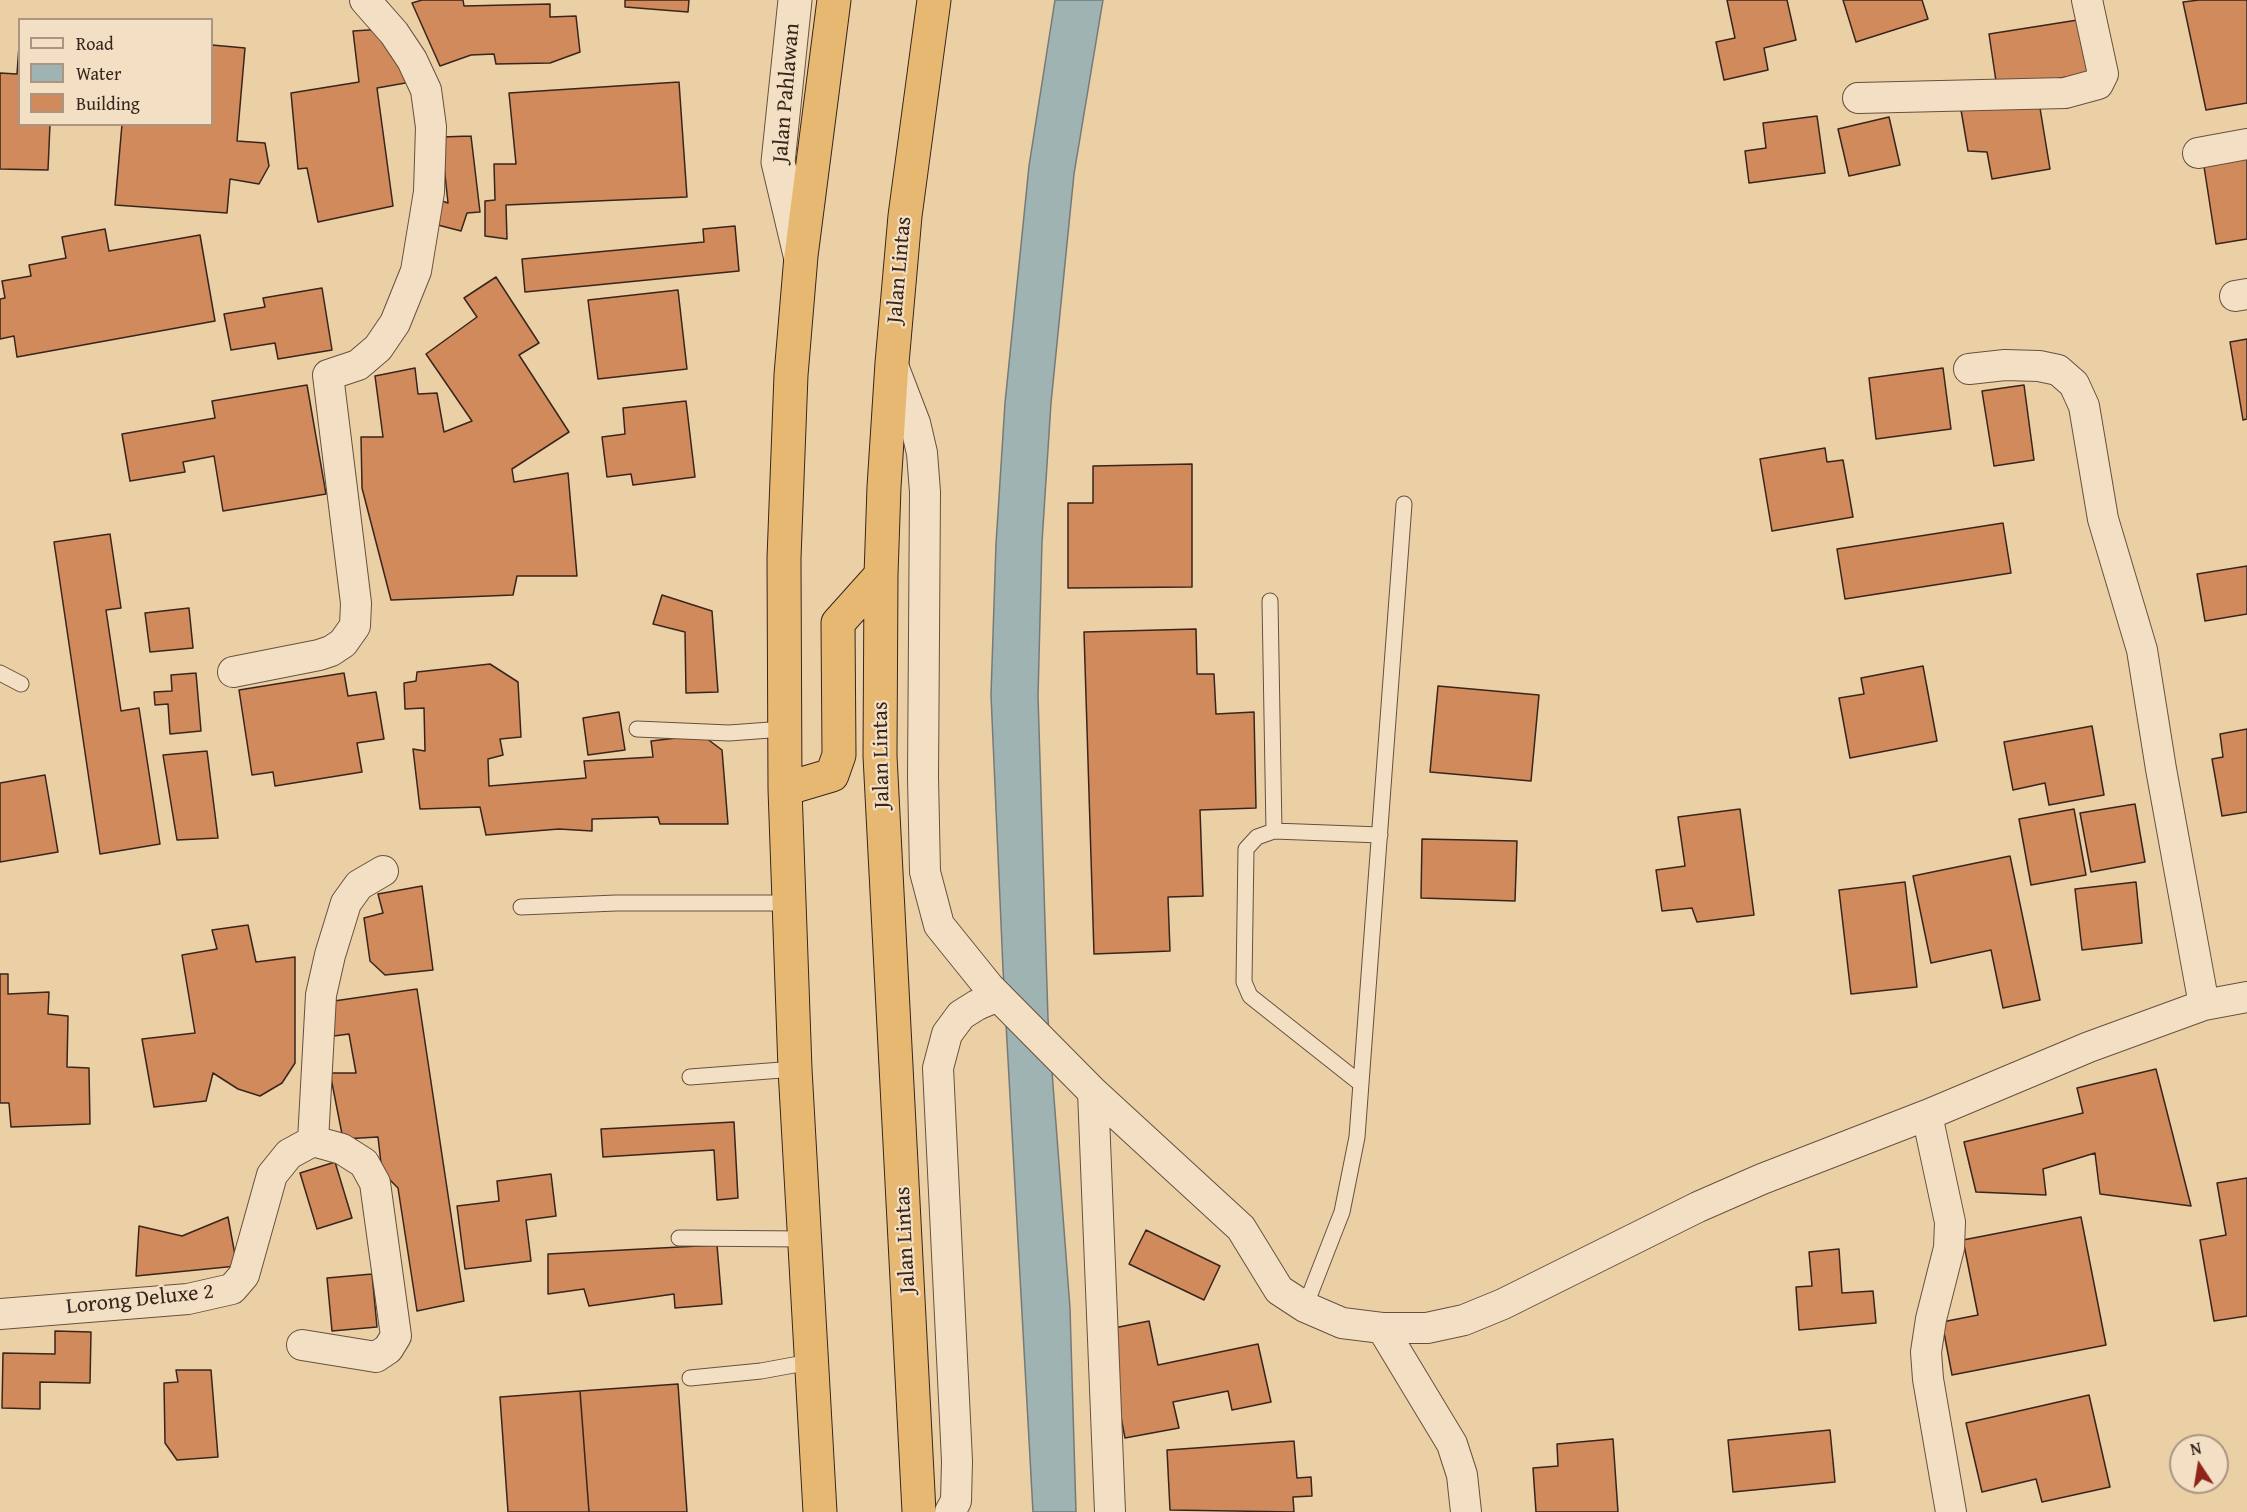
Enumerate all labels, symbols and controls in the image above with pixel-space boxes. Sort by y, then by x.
legend [18,18,213,126]
street label: Jalan Pahlawan [768,22,806,164]
text: Road [76,30,114,57]
text: Water [76,60,121,87]
text: Building [76,90,140,117]
street label: Jalan Lintas [882,215,918,325]
street label: Jalan Lintas [868,701,896,809]
street label: Jalan Lintas [890,1186,922,1294]
street label: Lorong Deluxe 2 [65,1279,215,1321]
north arrow [2169,1434,2229,1494]
text: N [2188,1436,2203,1461]

